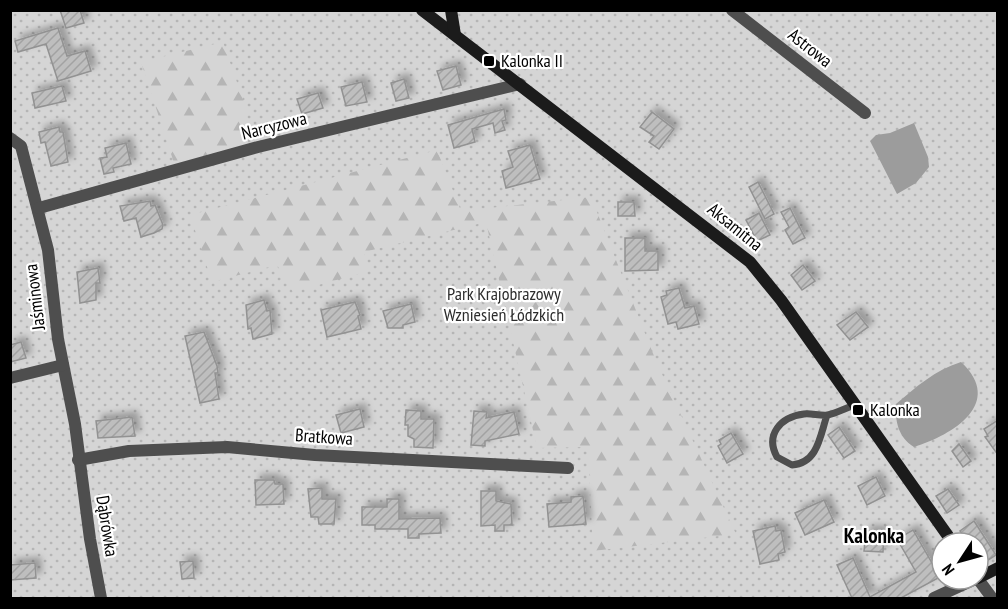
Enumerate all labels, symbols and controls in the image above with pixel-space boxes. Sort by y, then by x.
street label: Astrowa [784,23,837,72]
place label: Kalonka II [501,49,563,72]
marker: Kalonka II [482,54,496,68]
street label: Narcyzowa [239,106,309,145]
street label: Aksamitna [703,197,768,256]
street label: Jaśminowa [19,263,50,333]
park label: Park Krajobrazowy Wzniesień Łódzkich [444,282,564,326]
place label: Kalonka [870,398,920,421]
marker: Kalonka [851,403,865,417]
street label: Bratkowa [294,423,354,450]
street label: Dąbrówka [91,494,124,558]
district label: Kalonka [844,522,905,549]
north arrow [930,531,990,591]
text: N [937,560,958,579]

